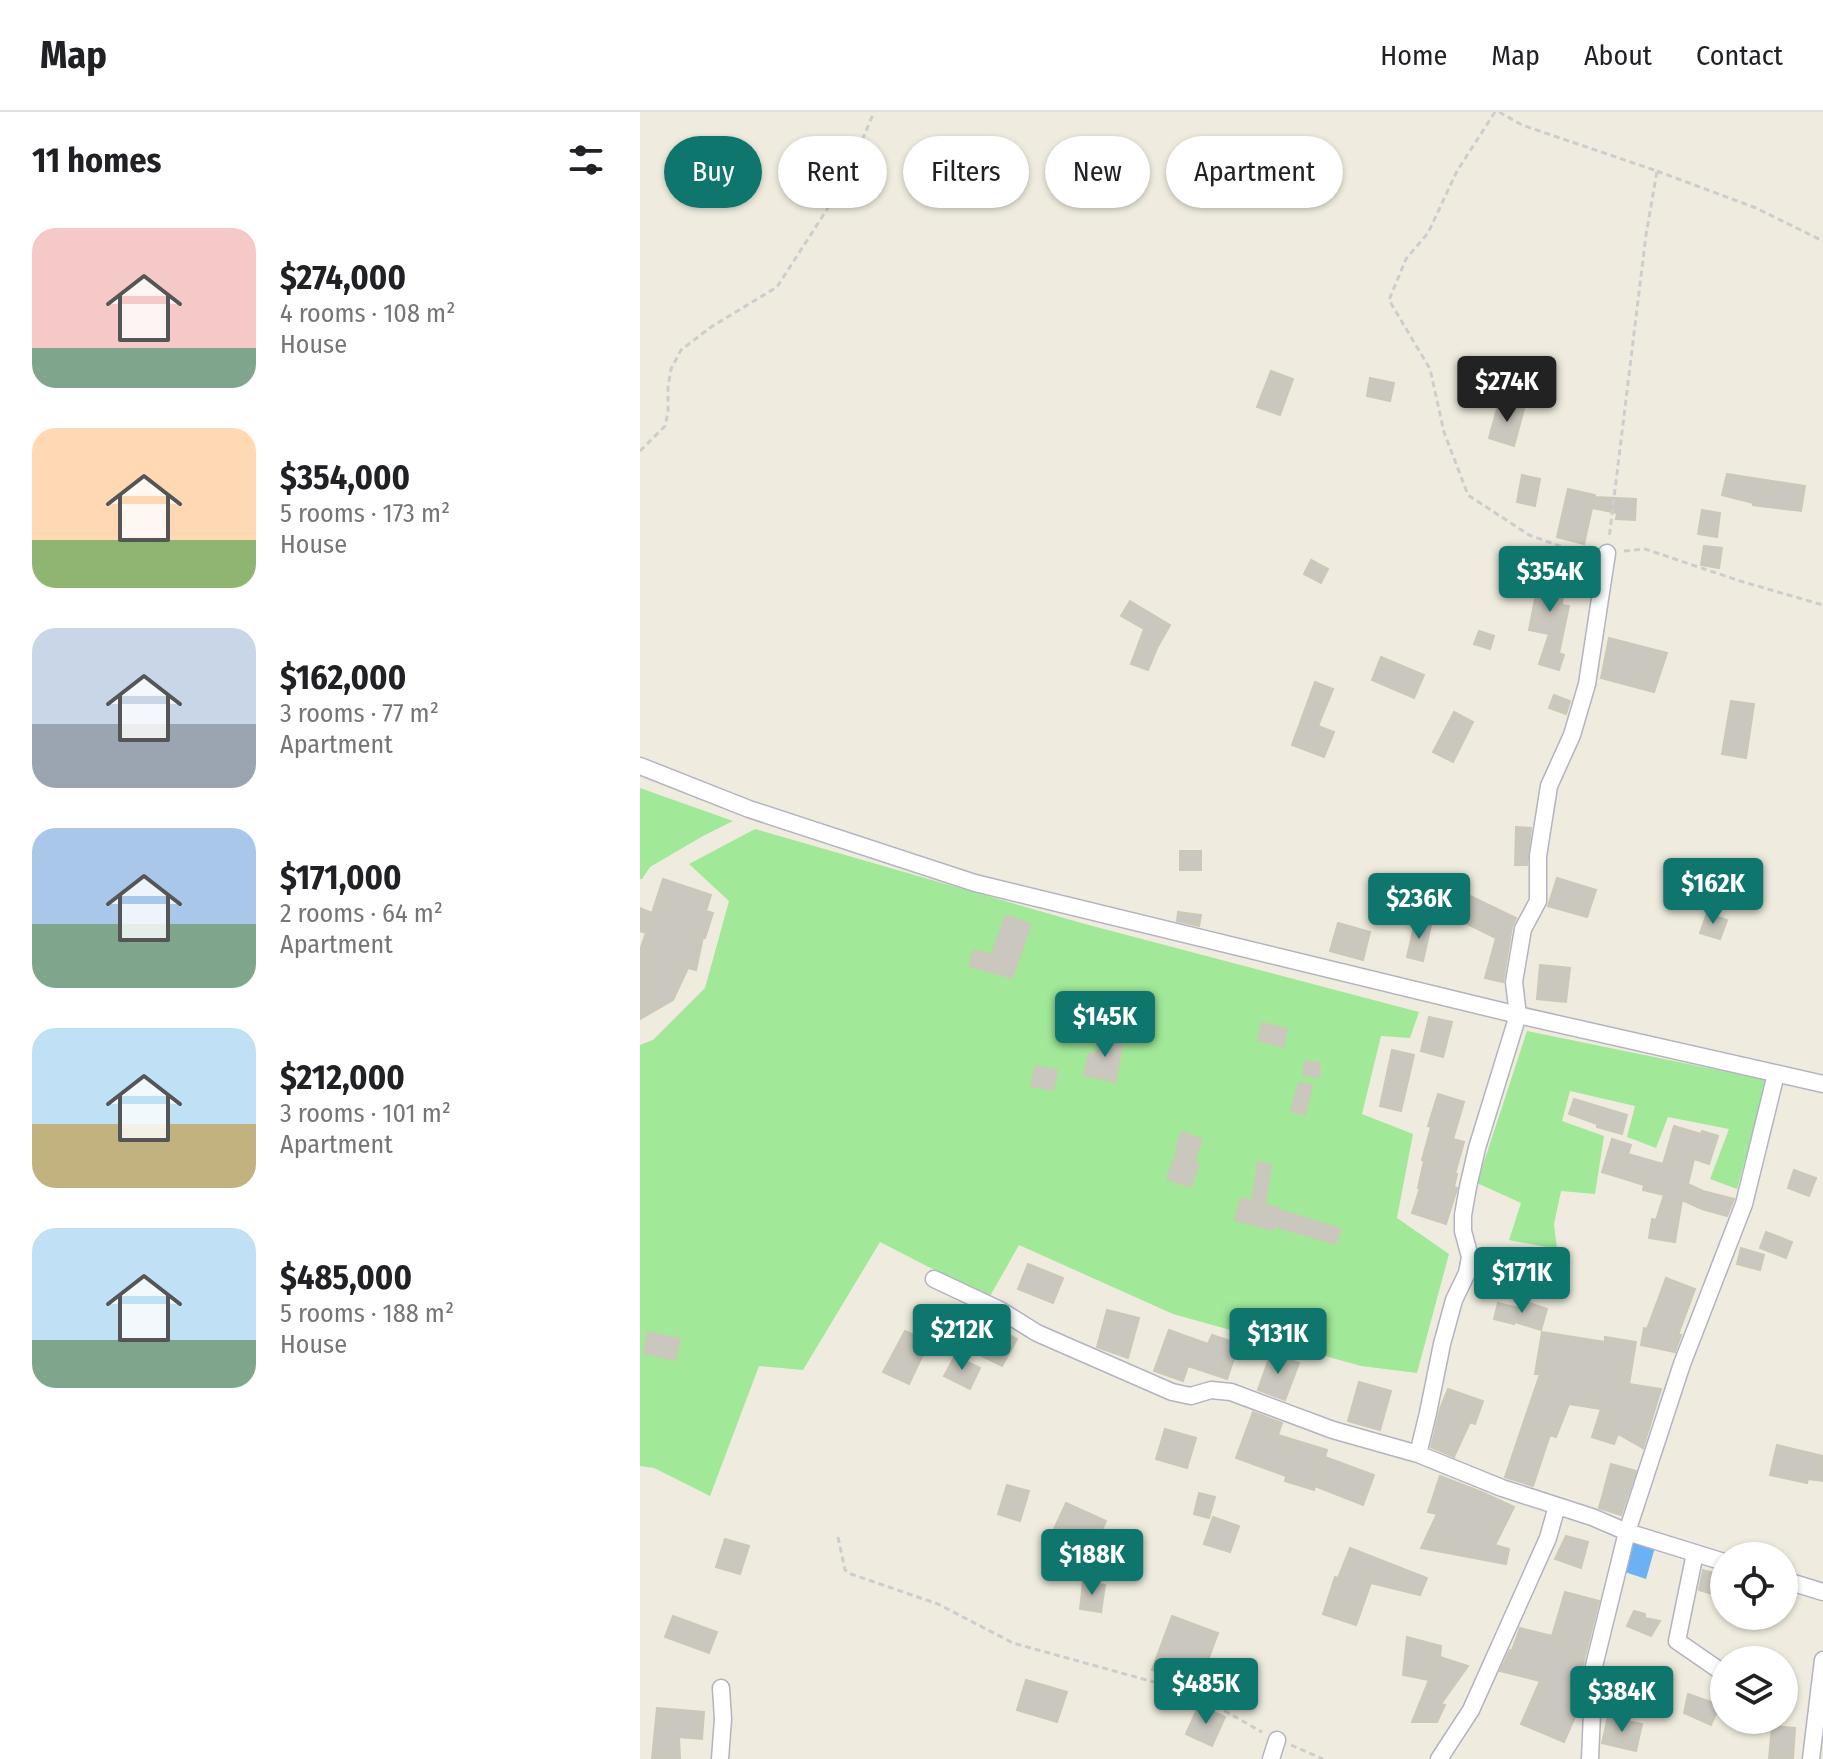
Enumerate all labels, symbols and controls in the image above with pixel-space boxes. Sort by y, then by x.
text: Map [40,32,107,78]
text: Home [1380,39,1447,72]
text: Map [1491,39,1540,72]
text: About [1584,39,1652,72]
text: Contact [1696,39,1783,72]
chip: Buy [664,136,762,208]
chip: Rent [778,136,887,208]
chip: Filters [903,136,1029,208]
chip: New [1045,136,1150,208]
chip: Apartment [1166,136,1343,208]
icon: filters [564,138,608,182]
text: 11 homes [32,140,161,181]
text: $274,000 [280,257,406,298]
icon: home [96,260,192,356]
text: 4 rooms · 108 m² [280,298,455,329]
text: House [280,329,347,360]
pin: $274K [1451,356,1563,424]
text: $274K [1475,366,1539,397]
text: $354,000 [280,457,410,498]
icon: home [96,460,192,556]
text: 5 rooms · 173 m² [280,498,450,529]
text: House [280,529,347,560]
pin: $354K [1494,546,1606,614]
text: $354K [1517,556,1583,587]
text: $162,000 [280,657,406,698]
icon: home [96,660,192,756]
text: 3 rooms · 77 m² [280,698,439,729]
text: Apartment [280,729,393,760]
text: $171,000 [280,857,402,898]
pin: $162K [1657,858,1769,926]
icon: home [96,860,192,956]
text: $162K [1681,868,1745,899]
pin: $236K [1363,873,1475,941]
text: $236K [1386,883,1452,914]
text: 2 rooms · 64 m² [280,898,443,929]
text: Apartment [280,929,393,960]
pin: $145K [1049,991,1161,1059]
text: $145K [1073,1001,1137,1032]
text: $212,000 [280,1057,405,1098]
icon: home [96,1060,192,1156]
text: 3 rooms · 101 m² [280,1098,451,1129]
text: Apartment [280,1129,393,1160]
pin: $171K [1466,1247,1578,1315]
text: $485,000 [280,1257,412,1298]
text: $171K [1492,1257,1552,1288]
icon: home [96,1260,192,1356]
text: 5 rooms · 188 m² [280,1298,454,1329]
pin: $212K [906,1304,1018,1372]
pin: $131K [1222,1308,1334,1376]
text: $212K [931,1314,993,1345]
text: $131K [1248,1318,1308,1349]
text: House [280,1329,347,1360]
pin: $188K [1036,1529,1148,1597]
text: $188K [1059,1539,1125,1570]
map controls [1710,1542,1798,1734]
button: locate [1710,1542,1798,1630]
button: layers [1710,1646,1798,1734]
pin: $485K [1150,1658,1262,1726]
pin: $384K [1566,1666,1678,1734]
text: $485K [1172,1668,1240,1699]
text: $384K [1588,1676,1656,1707]

